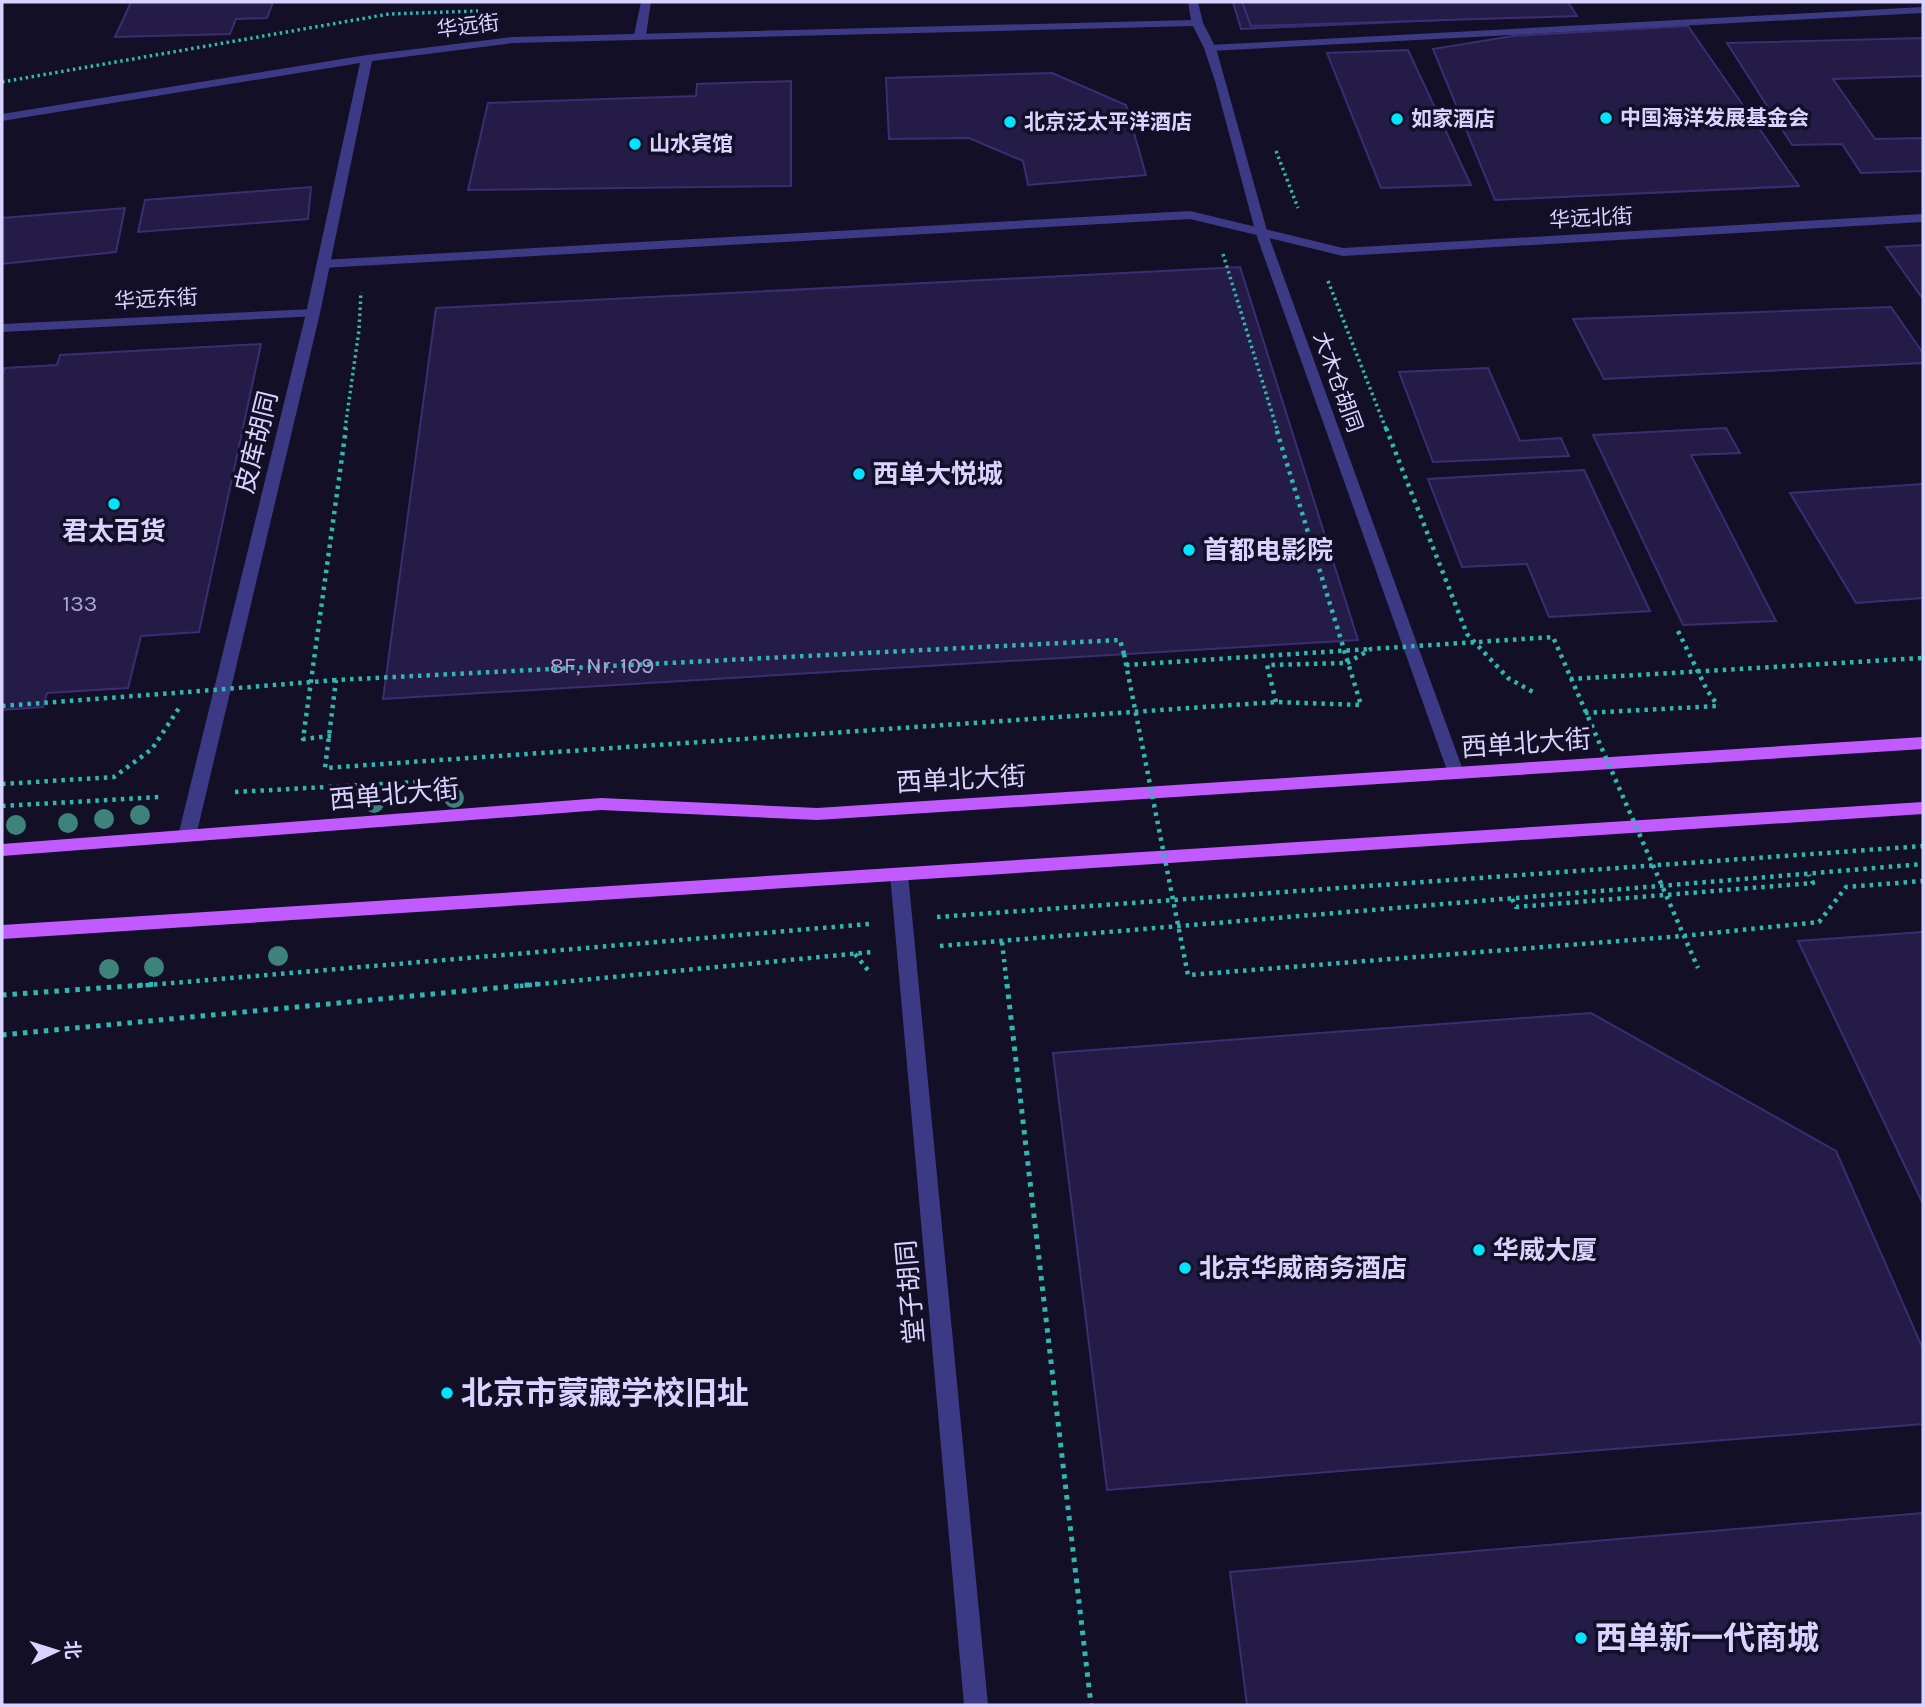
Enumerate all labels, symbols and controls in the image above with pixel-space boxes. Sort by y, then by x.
street label: 华远街 [435,10,501,42]
place label: 中国海洋发展基金会 [1620,106,1809,130]
place label: 如家酒店 [1411,107,1495,131]
place label: 北京泛太平洋酒店 [1024,110,1192,134]
marker: 中国海洋发展基金会 [1598,110,1614,126]
marker: 如家酒店 [1389,111,1405,127]
marker: 北京泛太平洋酒店 [1002,114,1018,130]
place label: 山水宾馆 [649,132,733,156]
marker: 山水宾馆 [627,136,643,152]
street label: 华远北街 [1548,204,1634,232]
street label: 华远东街 [113,285,199,313]
street label: 大木仓胡同 [1309,329,1367,435]
street label: 皮库胡同 [229,388,284,496]
place label: 西单大悦城 [873,459,1003,490]
marker: 西单大悦城 [851,466,867,482]
marker: 君太百货 [106,496,122,512]
place label: 君太百货 [62,516,166,547]
place label: 首都电影院 [1203,535,1333,566]
marker: 首都电影院 [1181,542,1197,558]
house number: 133 [63,590,97,617]
house number: 8F, Nr. 109 [550,652,654,679]
street label: 西单北大街 [1460,724,1592,763]
street label: 西单北大街 [895,761,1027,798]
street label: 西单北大街 [328,773,460,816]
place label: 华威大厦 [1493,1235,1597,1266]
street label: 堂子胡同 [891,1239,930,1345]
marker: 华威大厦 [1471,1242,1487,1258]
place label: 北京华威商务酒店 [1199,1253,1407,1284]
marker: 北京华威商务酒店 [1177,1260,1193,1276]
place label: 北京市蒙藏学校旧址 [461,1375,749,1412]
marker: 北京市蒙藏学校旧址 [439,1385,455,1401]
north arrow [21,1616,91,1686]
place label: 西单新一代商城 [1595,1620,1819,1657]
marker: 西单新一代商城 [1573,1630,1589,1646]
text: 北 [60,1640,84,1660]

